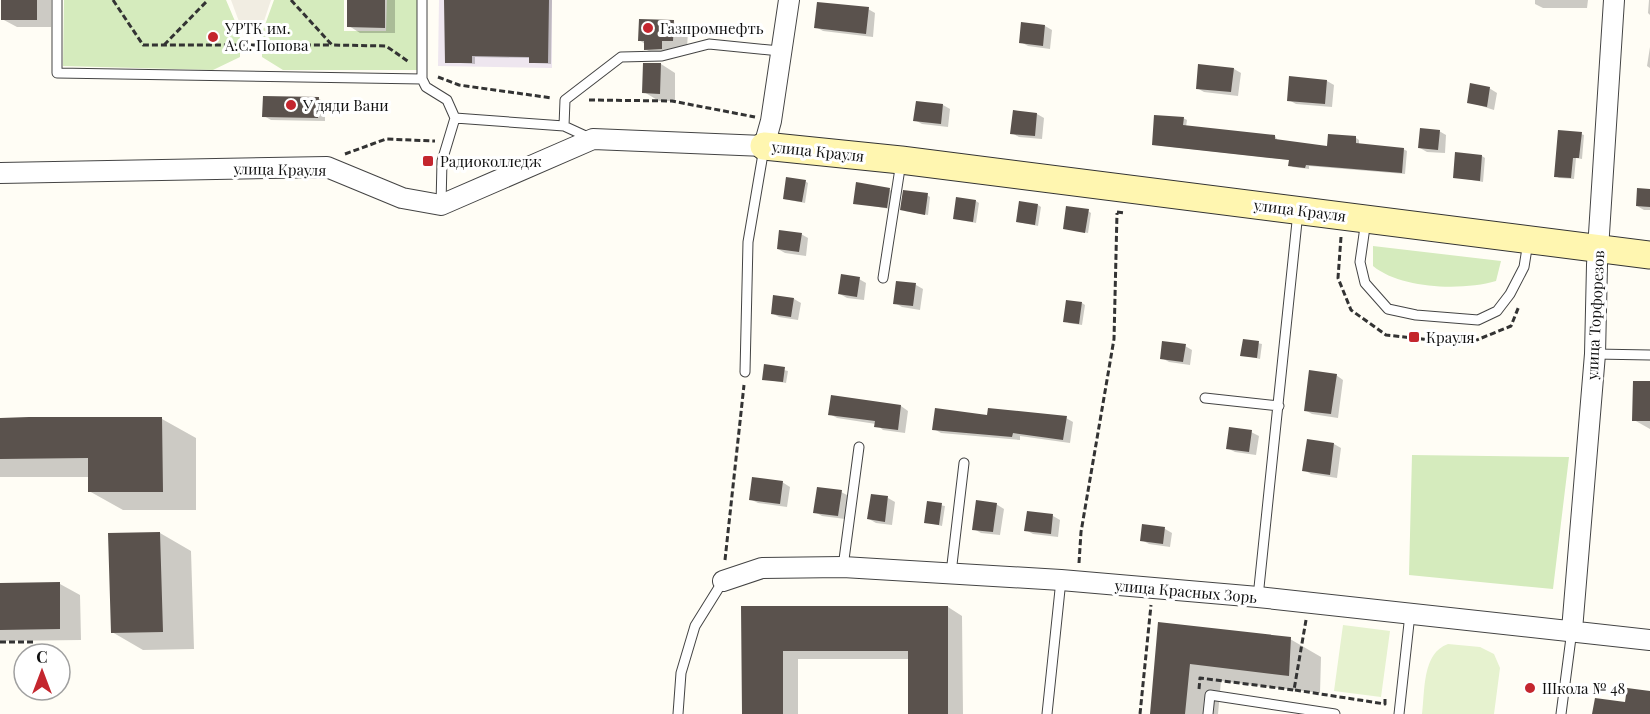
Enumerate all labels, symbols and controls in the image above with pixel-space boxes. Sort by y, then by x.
place label: УРТК им. А.С. Попова [224,18,309,55]
place label: Газпромнефть [660,18,764,38]
marker: Газпромнефть [641,21,655,35]
marker: УРТК им. А.С. Попова [206,30,220,44]
place label: У дяди Вани [302,95,389,115]
marker: У дяди Вани [284,98,298,112]
street label: улица Крауля [770,136,865,166]
place label: Радиоколледж [440,151,542,171]
marker: Радиоколледж [421,154,435,168]
street label: улица Крауля [232,158,327,180]
street label: улица Крауля [1252,194,1347,226]
street label: улица Торфорезов [1582,250,1608,381]
place label: Крауля [1426,327,1475,347]
marker: Крауля [1407,330,1421,344]
street label: улица Красных Зорь [1113,575,1258,607]
north arrow [12,642,72,702]
text: С [36,646,48,667]
place label: Школа № 48 [1542,678,1626,698]
marker: Школа № 48 [1523,681,1537,695]

